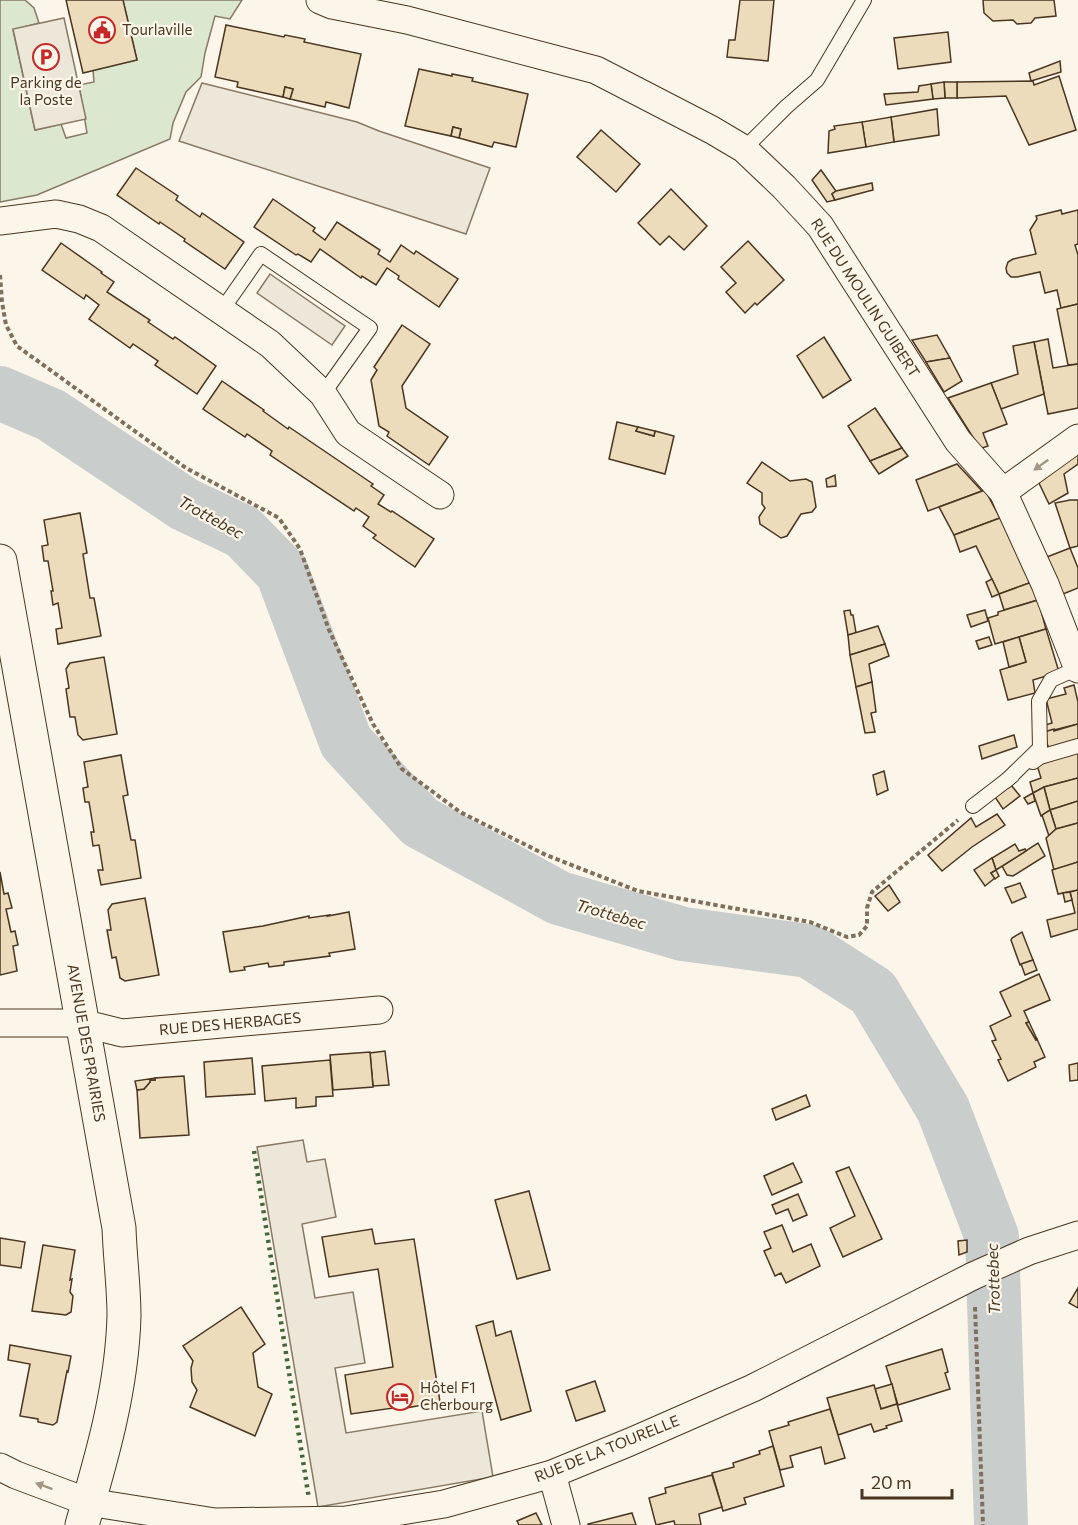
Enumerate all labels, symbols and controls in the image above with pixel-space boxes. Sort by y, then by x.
public building icon: Tourlaville [87,15,117,45]
place label: Tourlaville [122,20,192,38]
parking icon: Parking de la Poste [31,42,61,72]
place label: Parking de la Poste [10,73,82,108]
street label: RUE DU MOULIN GUIBERT [808,215,924,381]
one-way arrow [1033,459,1049,471]
water label: Trottebec [175,491,247,542]
water label: Trottebec [574,895,648,933]
street label: AVENUE DES PRAIRIES [64,962,110,1123]
street label: RUE DES HERBAGES [158,1008,302,1038]
water label: Trottebec [982,1243,1003,1315]
place label: Hôtel F1 Cherbourg [420,1378,493,1413]
hotel icon: Hôtel F1 Cherbourg [385,1382,415,1412]
street label: RUE DE LA TOURELLE [532,1411,682,1485]
scale bar [862,1462,952,1500]
text: 20 m [871,1471,912,1493]
one-way arrow [35,1480,53,1490]

